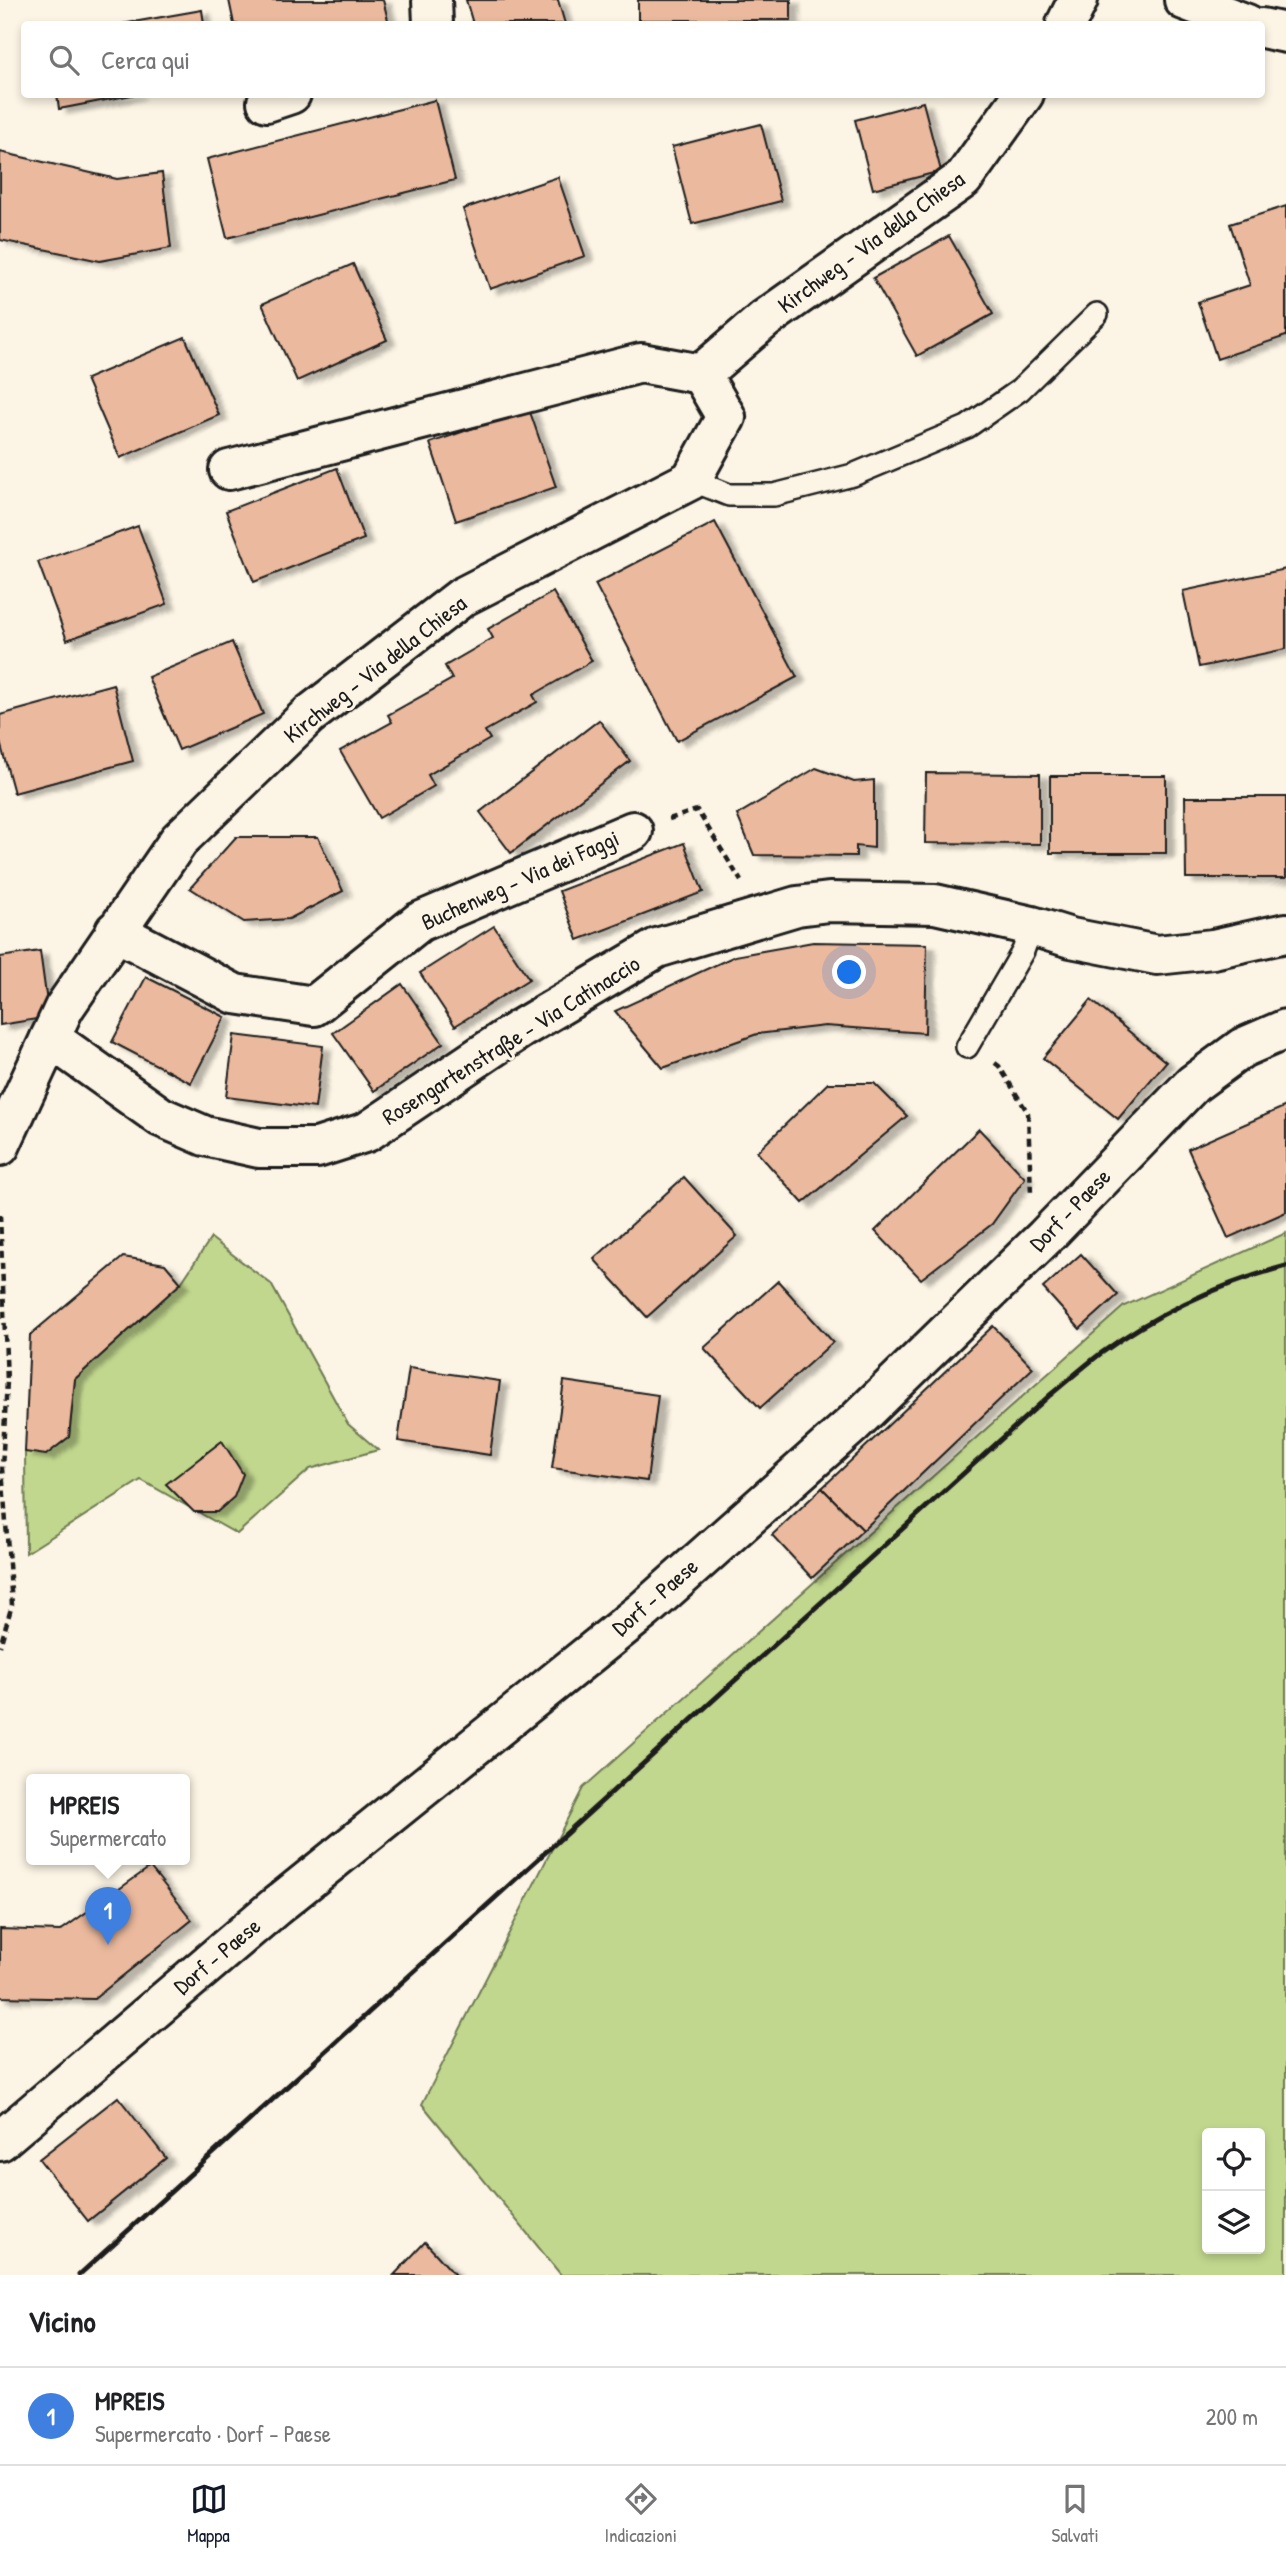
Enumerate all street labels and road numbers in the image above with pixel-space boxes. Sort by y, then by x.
street label: Kirchweg - Via della Chiesa [771,163,970,320]
street label: Kirchweg - Via della Chiesa [277,588,472,750]
street label: Buchenweg - Via dei Faggi [416,822,623,937]
street label: Rosengartenstraße - Via Catinaccio [376,947,645,1132]
street label: Dorf - Paese [1022,1161,1117,1258]
street label: Dorf - Paese [605,1551,704,1643]
street label: Dorf - Paese [167,1910,267,2001]

